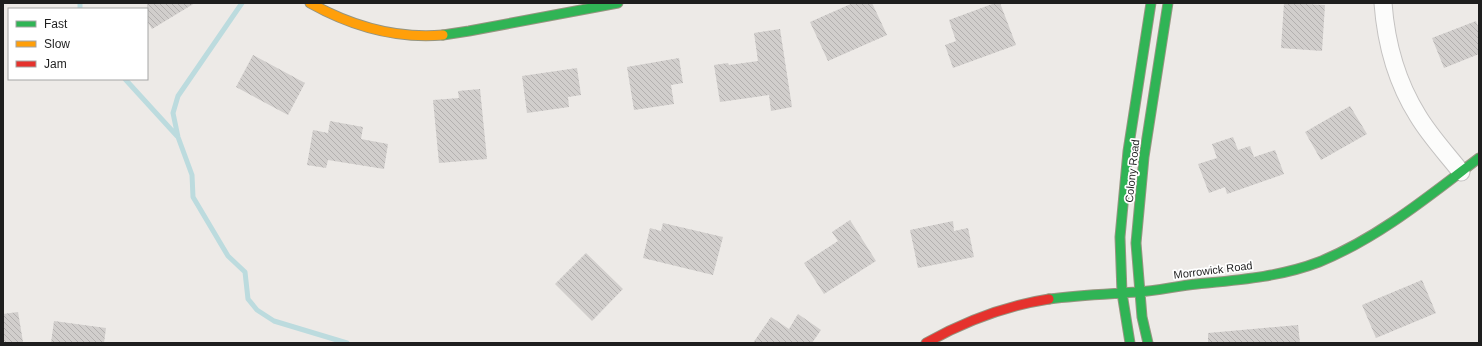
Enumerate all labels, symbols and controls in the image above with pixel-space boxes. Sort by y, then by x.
legend [8,8,148,80]
text: Fast [44,17,68,31]
text: Slow [44,37,70,51]
text: Jam [44,57,67,71]
street label: Colony Road [1123,139,1141,203]
street label: Morrowick Road [1173,259,1253,281]

